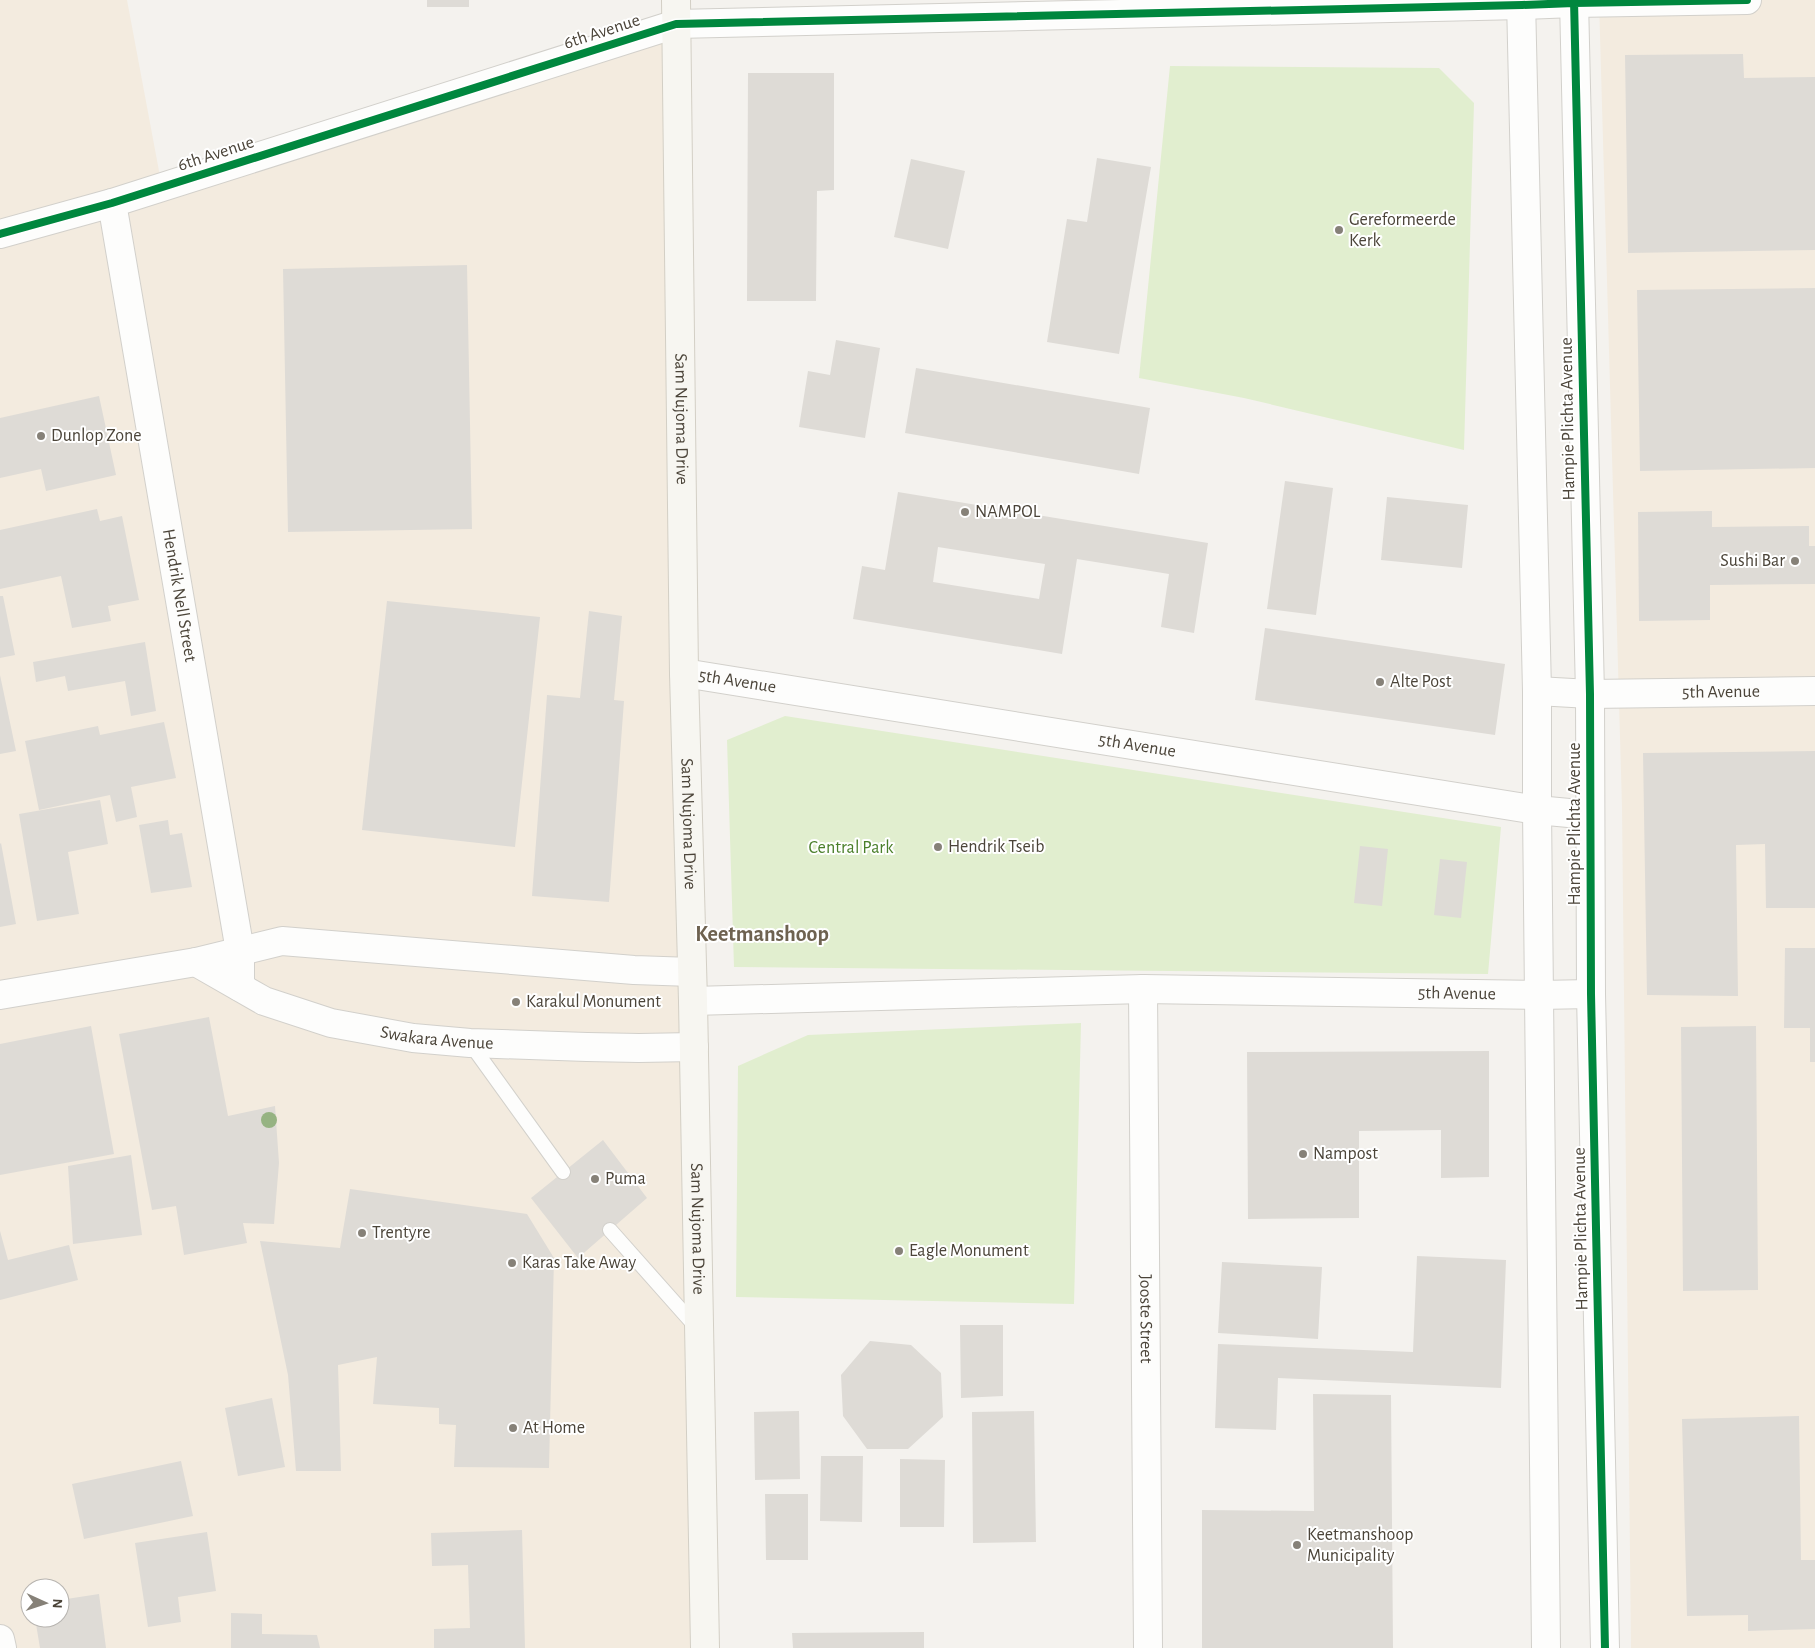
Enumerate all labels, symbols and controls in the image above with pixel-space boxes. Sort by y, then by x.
street label: 6th Avenue [562,11,642,53]
street label: 6th Avenue [176,133,256,175]
place label: Gereformeerde Kerk [1349,211,1456,250]
marker: Gereformeerde Kerk [1333,224,1345,236]
street label: Hampie Plichta Avenue [1558,337,1578,501]
street label: Sam Nujoma Drive [671,353,691,485]
place label: Dunlop Zone [51,427,142,445]
marker: Dunlop Zone [35,430,47,442]
place label: NAMPOL [975,503,1041,521]
marker: NAMPOL [959,506,971,518]
street label: Hendrik Nell Street [159,527,199,664]
place label: Sushi Bar [1720,552,1785,570]
marker: Sushi Bar [1789,555,1801,567]
street label: 5th Avenue [697,666,777,697]
place label: Alte Post [1390,673,1452,691]
marker: Alte Post [1374,676,1386,688]
street label: 5th Avenue [1682,683,1760,702]
street label: 5th Avenue [1097,731,1177,761]
street label: Hampie Plichta Avenue [1566,742,1584,906]
street label: Sam Nujoma Drive [677,758,699,890]
place label: Hendrik Tseib [948,838,1044,856]
park label: Central Park [809,839,894,857]
marker: Hendrik Tseib [932,841,944,853]
district label: Keetmanshoop [695,923,829,945]
street label: 5th Avenue [1418,984,1496,1003]
place label: Karakul Monument [526,993,661,1011]
marker: Karakul Monument [510,996,522,1008]
street label: Swakara Avenue [379,1023,494,1053]
place label: Nampost [1313,1145,1378,1163]
street label: Hampie Plichta Avenue [1571,1147,1591,1311]
marker: Nampost [1297,1148,1309,1160]
street label: Sam Nujoma Drive [687,1163,707,1295]
place label: Puma [605,1170,646,1188]
marker: Puma [589,1173,601,1185]
place label: Trentyre [372,1224,431,1242]
marker: Trentyre [356,1227,368,1239]
place label: Eagle Monument [909,1242,1029,1260]
marker: Eagle Monument [893,1245,905,1257]
place label: Karas Take Away [522,1254,637,1272]
marker: Karas Take Away [506,1257,518,1269]
street label: Jooste Street [1136,1275,1155,1364]
place label: At Home [523,1419,585,1437]
marker: At Home [507,1422,519,1434]
place label: Keetmanshoop Municipality [1307,1526,1413,1565]
marker: Keetmanshoop Municipality [1291,1539,1303,1551]
north arrow [20,1578,70,1628]
text: N [50,1598,64,1609]

